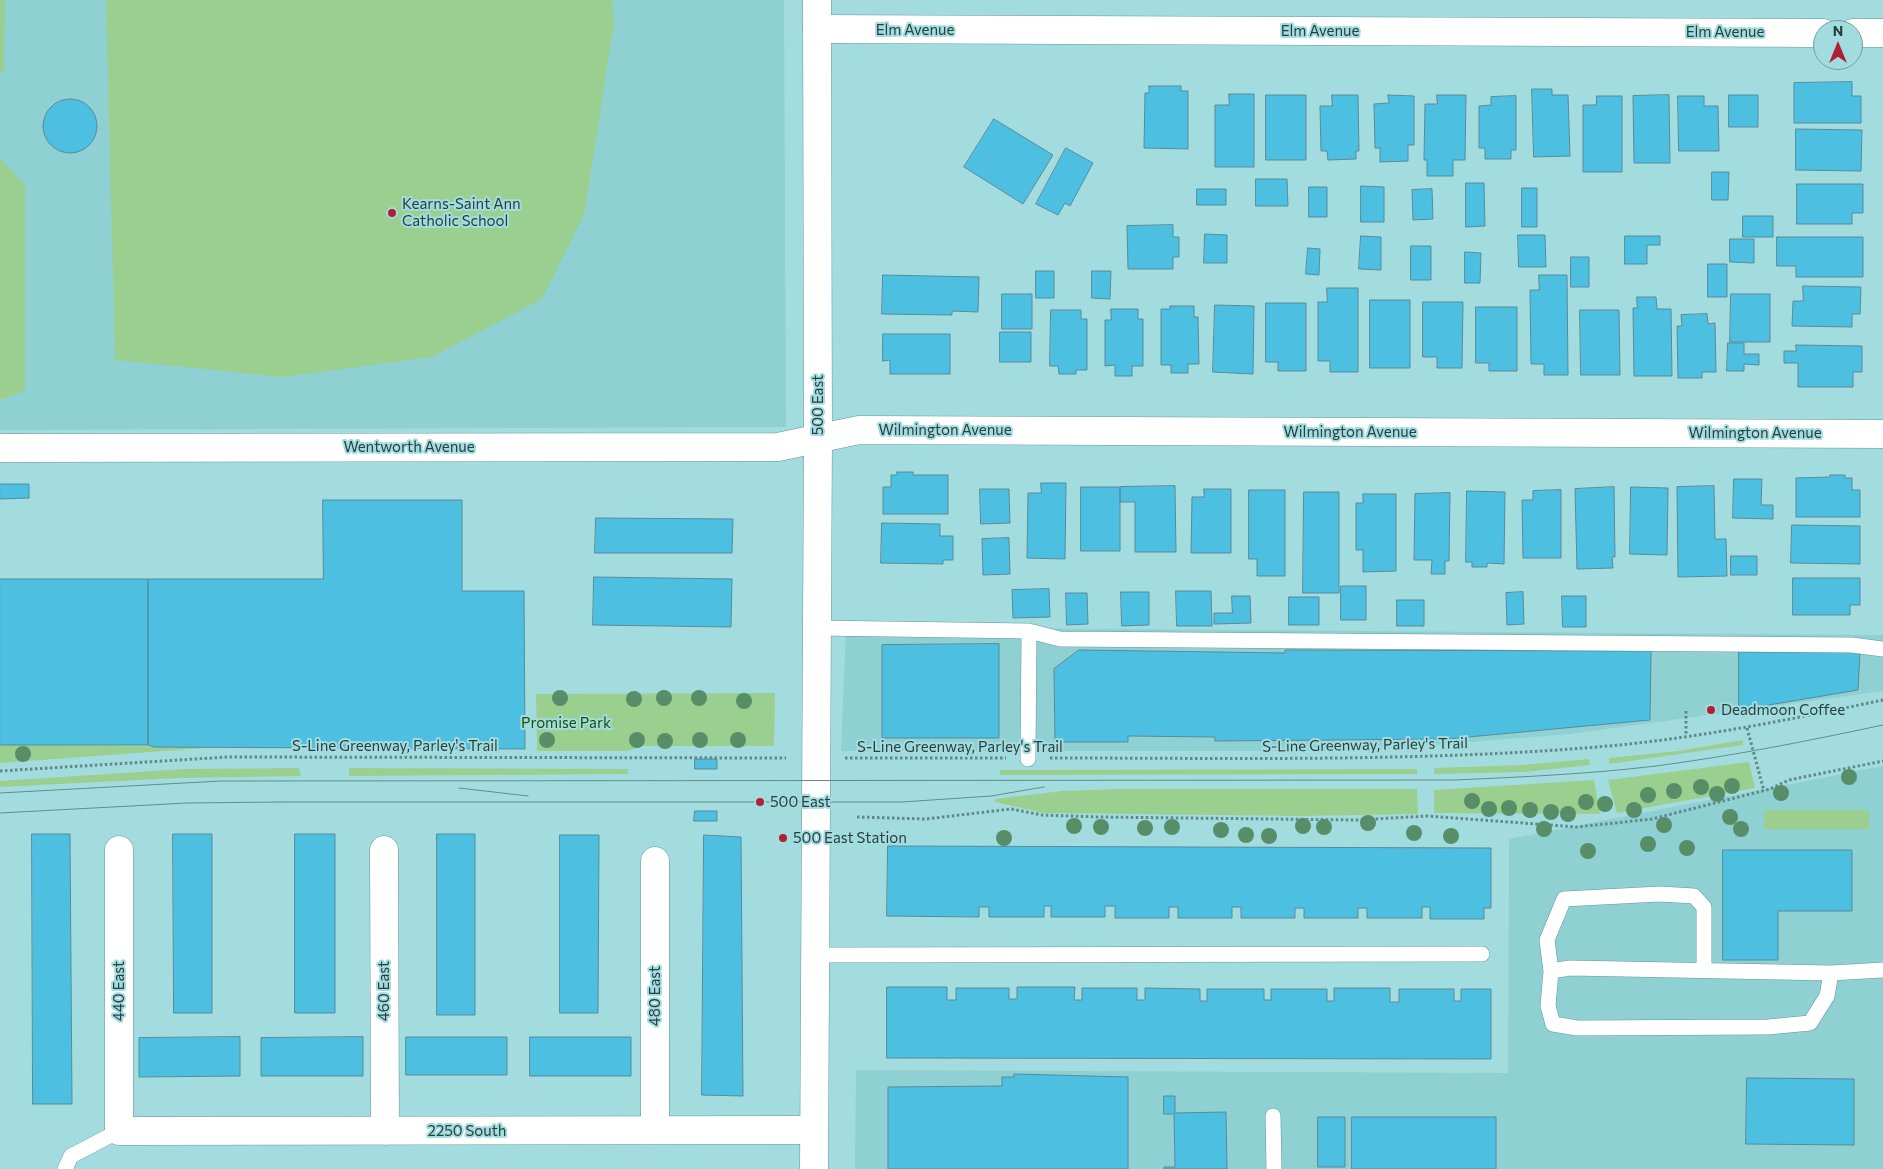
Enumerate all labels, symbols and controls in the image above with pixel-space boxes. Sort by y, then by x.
north arrow [1813,20,1863,70]
street label: Elm Avenue [876,21,954,39]
street label: Elm Avenue [1281,22,1359,40]
text: N [1833,22,1843,39]
street label: Elm Avenue [1686,23,1764,41]
place label: Kearns-Saint Ann Catholic School [402,195,521,230]
marker: Kearns-Saint Ann Catholic School [386,207,398,219]
street label: 500 East [809,375,827,435]
street label: Wilmington Avenue [878,421,1012,439]
street label: Wilmington Avenue [1283,423,1417,441]
street label: Wilmington Avenue [1688,424,1822,442]
street label: Wentworth Avenue [343,438,475,456]
place label: Deadmoon Coffee [1721,701,1845,719]
marker: Deadmoon Coffee [1705,704,1717,716]
park label: Promise Park [521,714,611,732]
street label: S-Line Greenway, Parley's Trail [1262,734,1468,756]
street label: S-Line Greenway, Parley's Trail [292,737,498,755]
street label: S-Line Greenway, Parley's Trail [857,738,1063,756]
place label: 500 East [770,793,831,811]
marker: 500 East [754,796,766,808]
place label: 500 East Station [793,829,907,847]
marker: 500 East Station [777,832,789,844]
street label: 440 East [110,961,128,1021]
street label: 460 East [375,961,393,1021]
street label: 480 East [646,966,664,1026]
street label: 2250 South [428,1122,506,1140]

